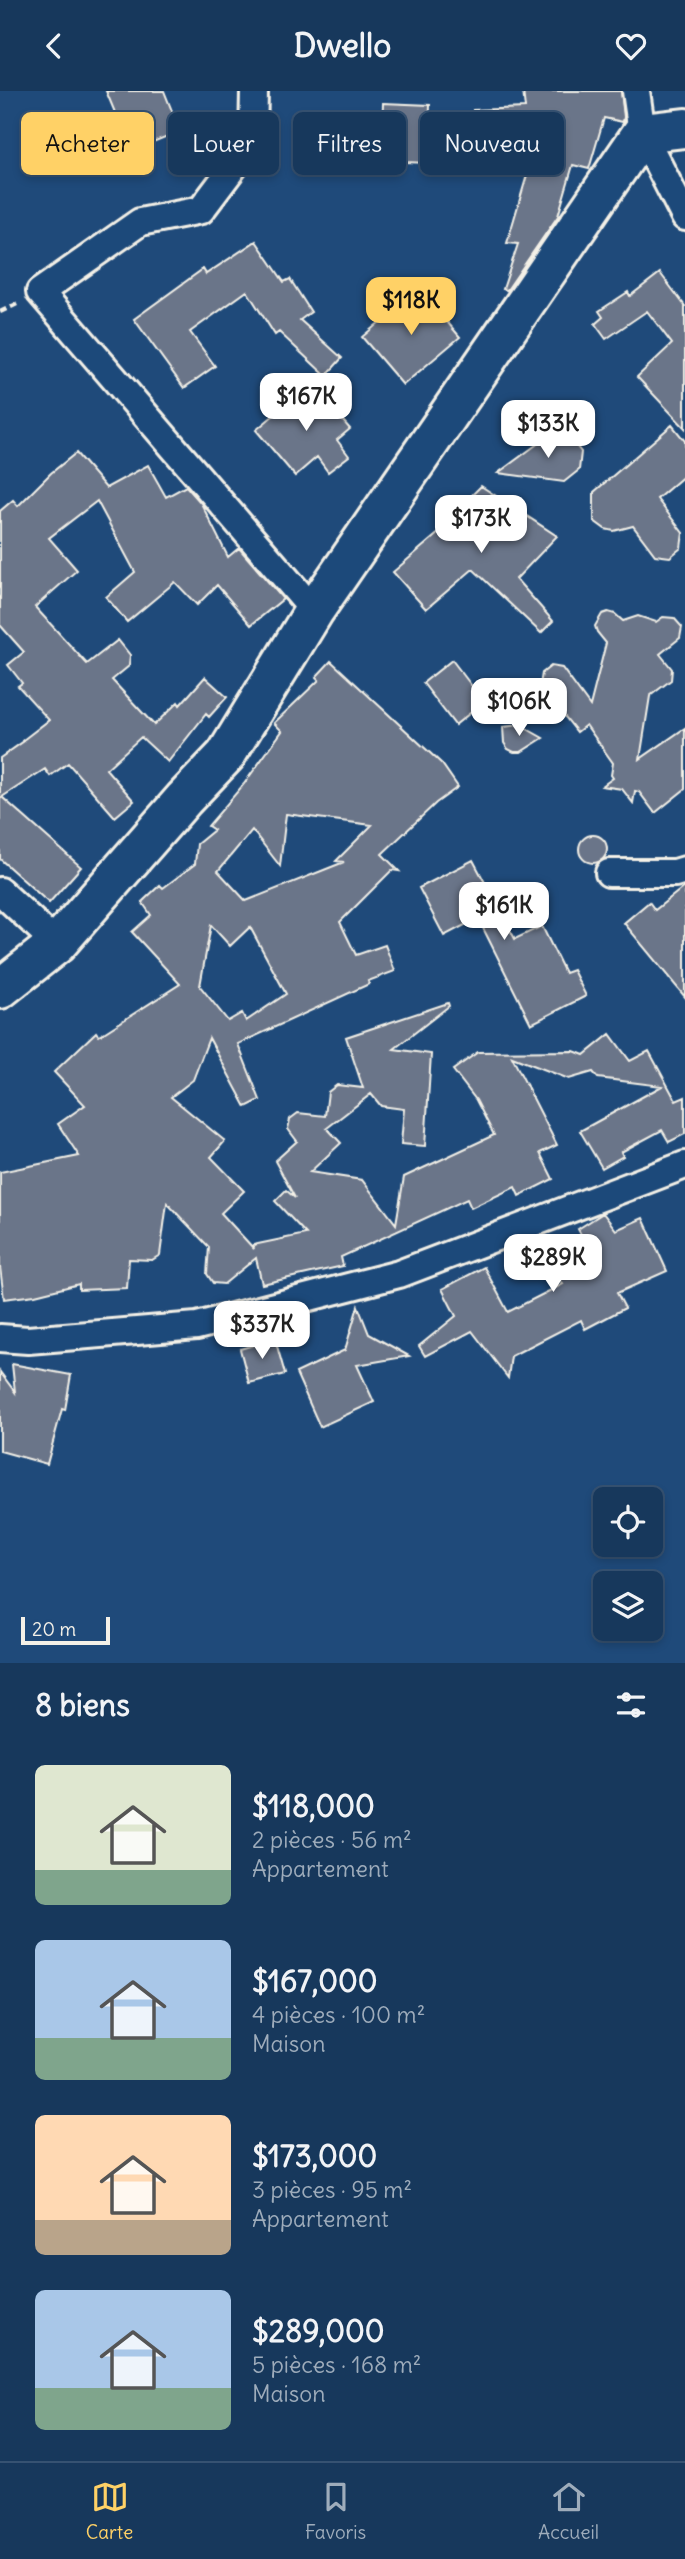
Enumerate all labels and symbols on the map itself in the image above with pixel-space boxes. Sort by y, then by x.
pin: $118K [362,278,460,337]
pin: $167K [257,373,355,433]
pin: $133K [499,401,597,460]
pin: $173K [432,496,530,555]
pin: $106K [470,679,568,738]
pin: $161K [455,883,553,942]
pin: $289K [504,1235,602,1294]
pin: $337K [213,1301,311,1361]
scale bar [21,1614,110,1646]

